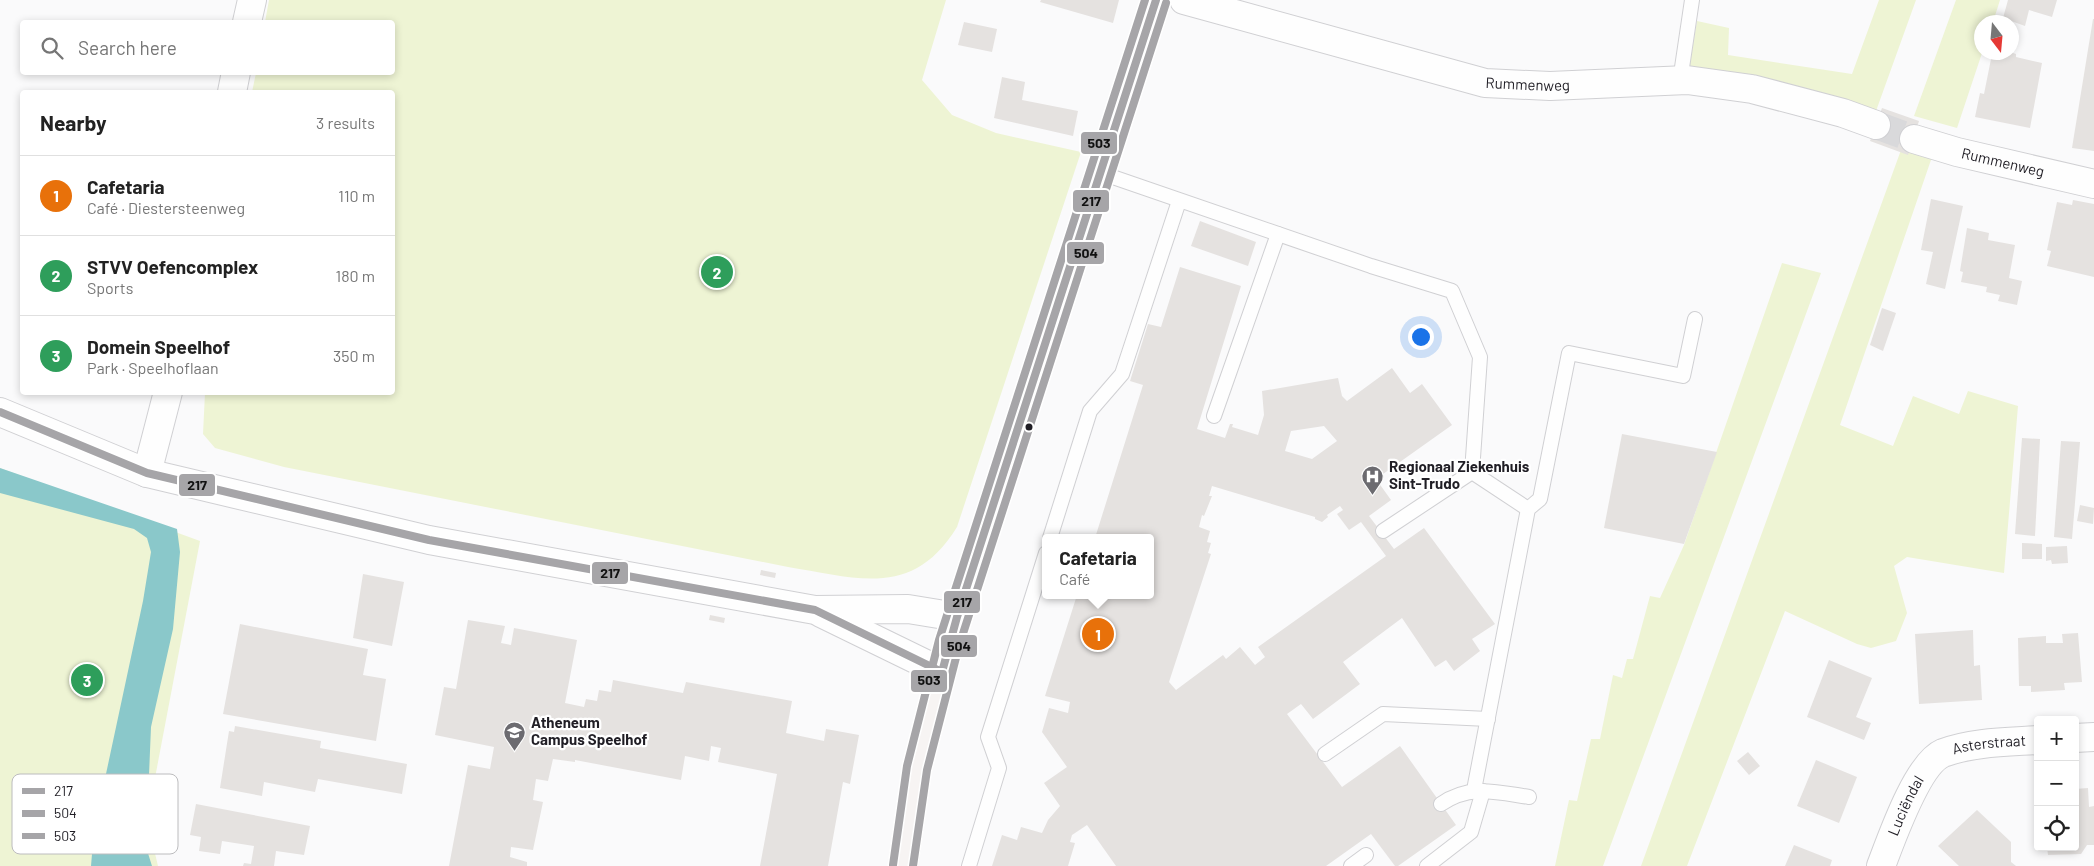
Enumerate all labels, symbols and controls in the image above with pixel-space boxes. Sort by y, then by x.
north arrow [1974,15,2019,60]
search box [20,20,395,75]
icon: search [38,34,66,62]
text: Search here [78,36,177,59]
street label: Rummenweg [1485,73,1570,94]
text: Nearby [40,110,106,135]
text: 3 results [316,113,375,132]
line badge: 503 [1080,131,1118,155]
text: 503 [1087,134,1111,151]
street label: Rummenweg [1960,143,2046,180]
text: Cafetaria [87,175,165,198]
text: 1 [53,186,59,205]
text: 110 m [338,186,375,205]
line badge: 217 [1072,189,1110,213]
text: 217 [1081,192,1101,209]
text: Café · Diestersteenweg [87,198,245,217]
line badge: 504 [1066,241,1105,265]
text: 504 [1074,244,1098,261]
pin: 2 [701,253,733,291]
text: STVV Oefencomplex [87,255,258,278]
text: 2 [52,266,60,285]
text: 180 m [336,266,375,285]
text: Sports [87,278,133,297]
your location [1408,324,1434,350]
text: Domein Speelhof [87,335,230,358]
text: 3 [52,346,60,365]
text: 350 m [333,346,375,365]
text: Park · Speelhoflaan [87,358,219,377]
unlabelled marker [1024,422,1034,432]
place label: Regionaal Ziekenhuis Sint-Trudo [1389,457,1530,492]
hospital icon: Regionaal Ziekenhuis Sint-Trudo [1361,464,1385,495]
line badge: 217 [178,473,216,497]
text: 217 [187,476,207,493]
popup [1042,534,1154,599]
text: Cafetaria [1059,546,1137,569]
line badge: 217 [591,561,629,585]
text: 217 [600,564,620,581]
text: Café [1059,569,1090,588]
line badge: 217 [943,590,981,614]
text: 217 [952,593,972,610]
pin: 1 [1082,615,1114,653]
line badge: 504 [940,634,978,658]
text: 504 [947,637,971,654]
pin: 3 [71,661,103,699]
line badge: 503 [910,669,948,693]
text: 503 [917,671,941,688]
place label: Atheneum Campus Speelhof [531,713,648,748]
map controls [2034,716,2079,851]
button: + [2034,716,2079,761]
school or university icon: Atheneum Campus Speelhof [503,720,527,751]
street label: Asterstraat [1950,731,2026,757]
button: − [2034,761,2079,806]
street label: Luciëndal [1883,772,1927,838]
legend [12,774,178,854]
text: 217 [54,782,73,799]
text: 504 [54,804,77,821]
button: locate [2034,806,2079,851]
text: 503 [54,827,76,844]

